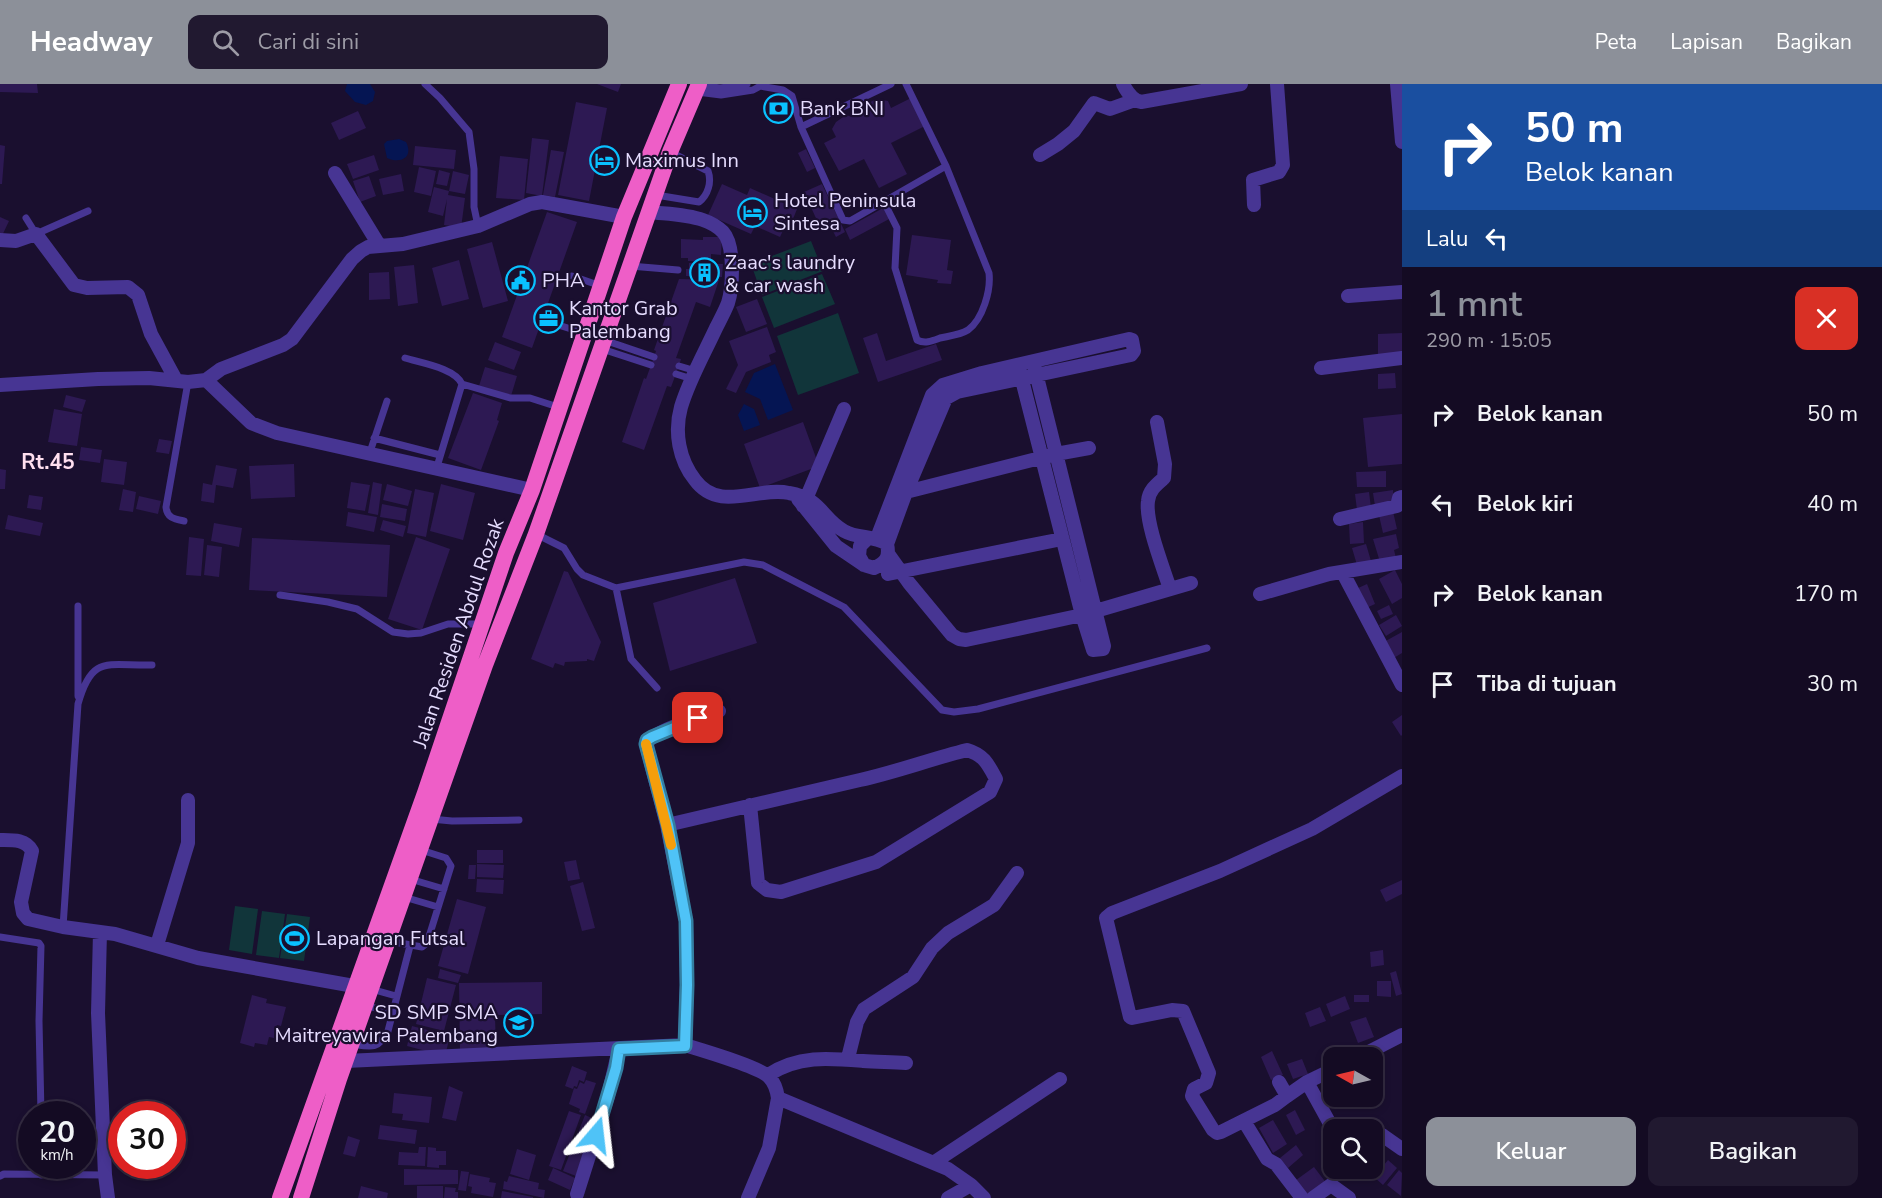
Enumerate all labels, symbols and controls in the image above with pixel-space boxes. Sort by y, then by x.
search box [188,15,608,69]
text: Headway [30,23,152,61]
icon: search [209,26,242,59]
text: Cari di sini [257,27,359,57]
text: Peta [1595,28,1637,56]
text: Lapisan [1670,28,1743,56]
text: Bagikan [1776,28,1852,56]
bank icon: Bank BNI [763,92,795,124]
place label: Bank BNI [800,95,884,122]
text: 50 m [1525,100,1624,157]
icon: right [1426,108,1504,186]
hotel icon: Maximus Inn [588,144,620,176]
place label: Maximus Inn [625,147,739,174]
text: Belok kanan [1525,154,1674,191]
place label: Hotel Peninsula Sintesa [774,187,916,237]
hotel icon: Hotel Peninsula Sintesa [737,196,769,228]
icon: left [1480,222,1513,255]
text: Lalu [1426,224,1468,254]
place label: Zaac's laundry & car wash [725,249,856,299]
building icon: Zaac's laundry & car wash [688,257,720,289]
public building icon: PHA [505,264,537,296]
place label: PHA [542,267,585,294]
text: 1 mnt [1426,280,1522,329]
button: close [1795,287,1858,350]
place label: Kantor Grab Palembang [569,295,678,345]
office icon: Kantor Grab Palembang [532,303,564,335]
text: 290 m · 15:05 [1426,327,1552,354]
icon: right [1426,398,1459,431]
text: Belok kanan [1477,399,1603,429]
text: 50 m [1807,399,1858,429]
district label: Rt.45 [21,448,75,476]
icon: left [1426,488,1459,521]
text: Belok kiri [1477,489,1573,519]
text: 40 m [1807,489,1858,519]
street label: Jalan Residen Abdul Rozak [406,514,511,752]
icon: right [1426,578,1459,611]
text: Belok kanan [1477,579,1603,609]
text: 170 m [1794,579,1858,609]
icon: arrive [1426,668,1459,701]
text: Tiba di tujuan [1477,669,1617,699]
text: 30 m [1807,669,1858,699]
pin [672,692,723,743]
icon: arrive [681,701,714,734]
sports icon: Lapangan Futsal [279,922,311,954]
place label: Lapangan Futsal [316,925,465,952]
place label: SD SMP SMA Maitreyawira Palembang [275,999,498,1049]
school or university icon: SD SMP SMA Maitreyawira Palembang [503,1007,535,1039]
north arrow [1323,1047,1383,1107]
map controls [1323,1047,1383,1179]
speed limit sign: 30 [108,1101,186,1179]
position arrow [564,1103,628,1167]
text: 20 [39,1112,75,1153]
button: Keluar [1426,1117,1636,1186]
button: Bagikan [1648,1117,1858,1186]
button: search [1323,1119,1383,1179]
text: km/h [40,1145,74,1165]

